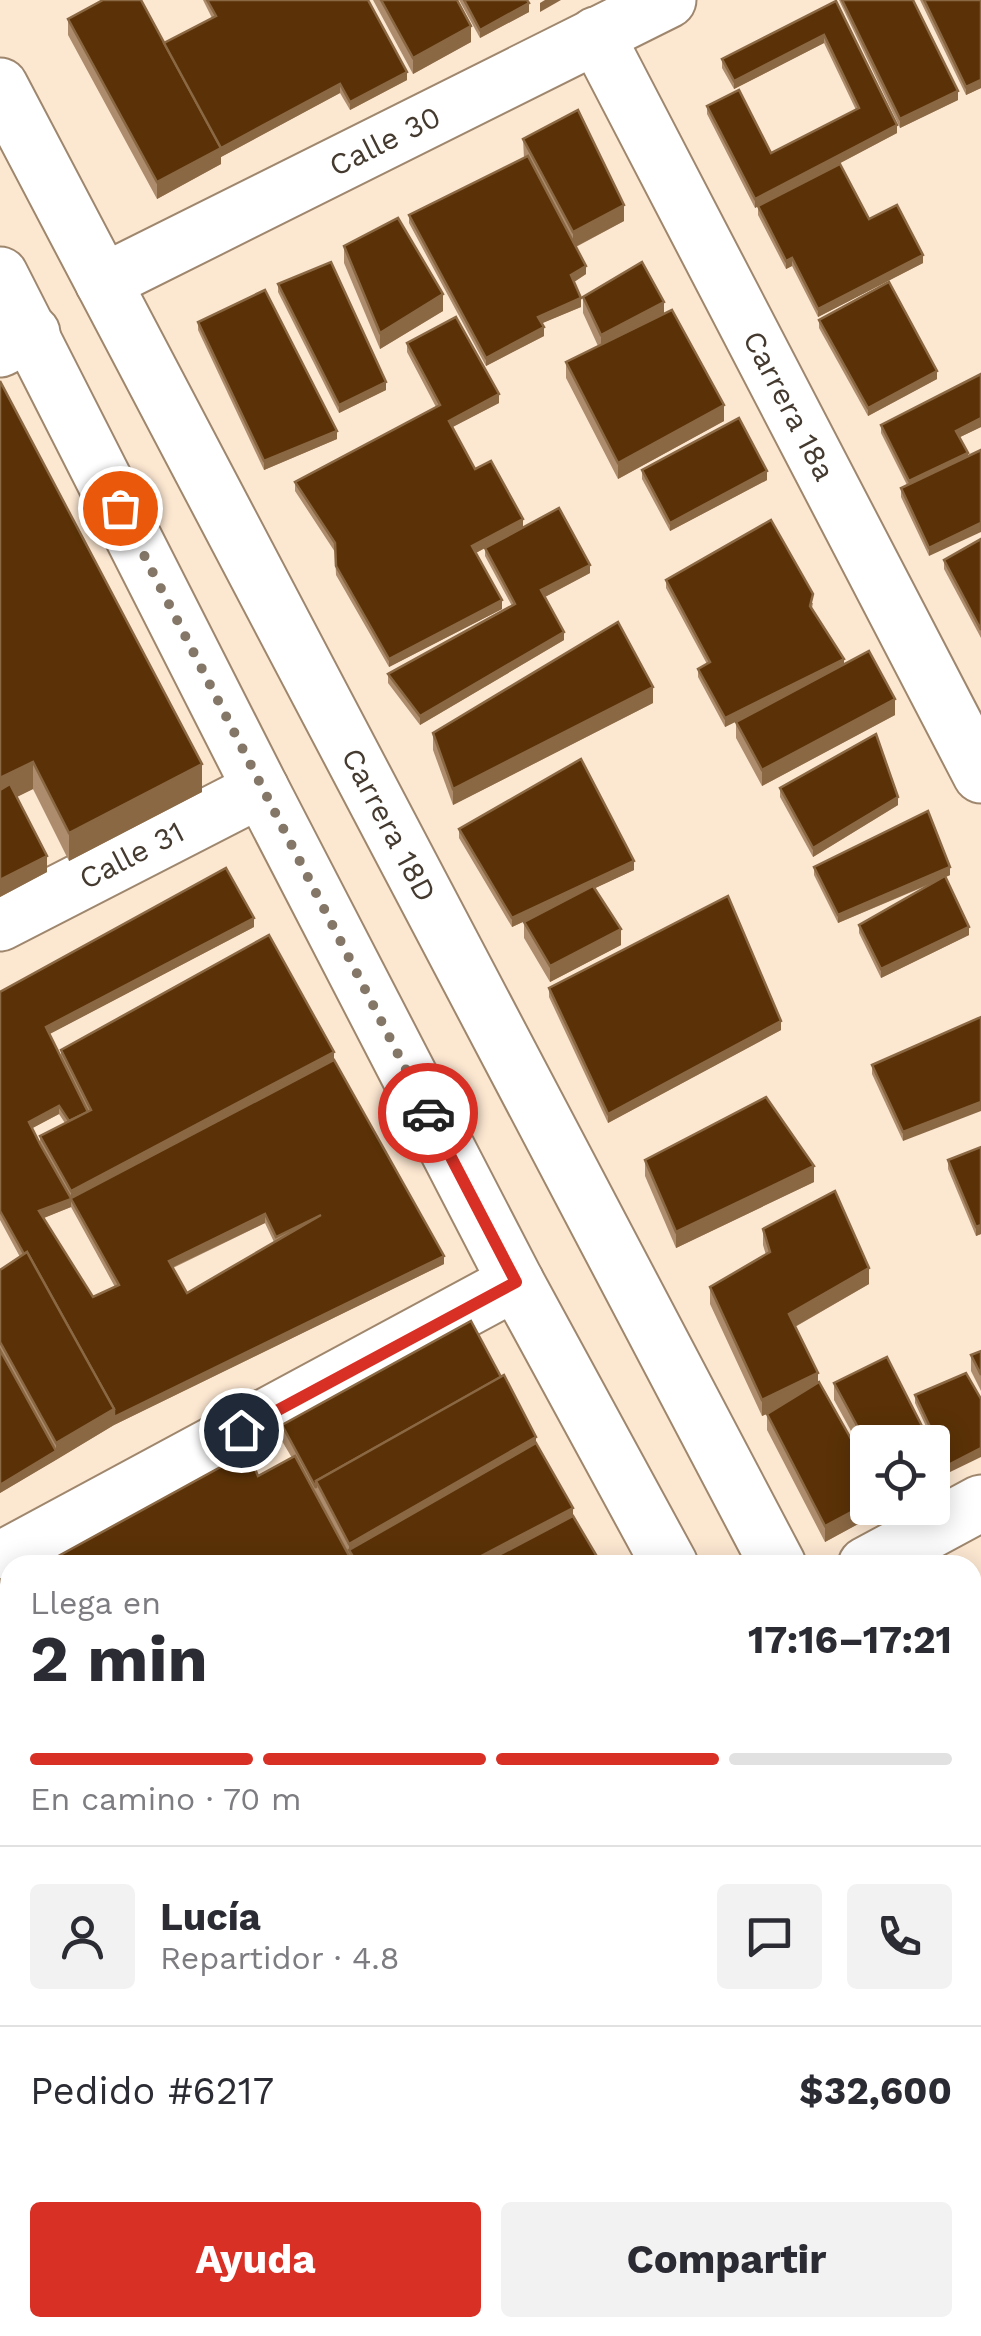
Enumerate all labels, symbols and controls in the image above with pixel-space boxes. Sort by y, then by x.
street label: Calle 30 [323,99,446,183]
street label: Carrera 18a [736,325,843,486]
pin [78,466,163,551]
icon: bag [93,481,148,536]
street label: Carrera 18D [334,742,444,907]
street label: Calle 31 [73,814,190,896]
courier [378,1063,478,1163]
icon: car [401,1086,456,1141]
pin [199,1388,284,1473]
icon: home [214,1403,269,1458]
map controls [850,1425,950,1525]
button: locate [850,1425,950,1525]
text: Llega en [30,1584,161,1622]
text: 17:16–17:21 [748,1618,952,1662]
text: 2 min [30,1621,208,1697]
text: En camino · 70 m [30,1780,302,1818]
button: person [30,1884,135,1989]
button: chat [717,1884,822,1989]
button: phone [847,1884,952,1989]
text: Lucía [160,1895,261,1939]
text: Repartidor · 4.8 [160,1939,399,1977]
text: Pedido #6217 [30,2069,274,2113]
text: $32,600 [799,2069,952,2113]
button: Ayuda [30,2202,481,2317]
button: Compartir [501,2202,952,2317]

